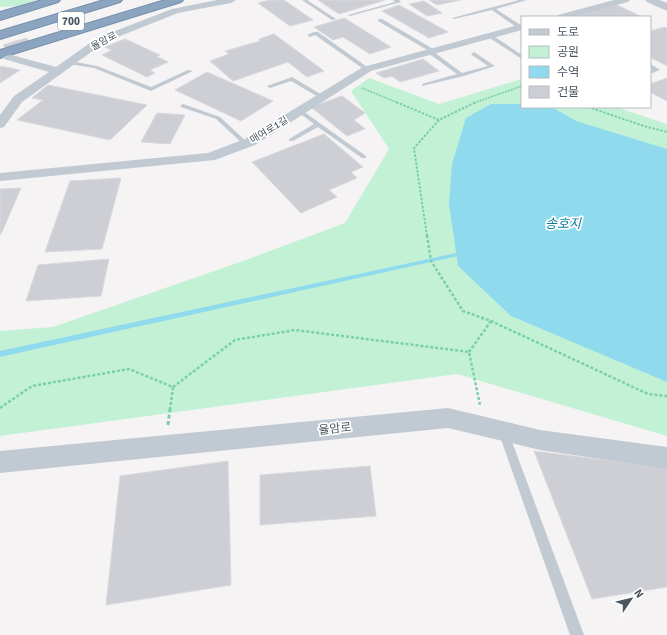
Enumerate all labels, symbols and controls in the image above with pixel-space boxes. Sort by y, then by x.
road number: 700 [58,12,84,30]
legend [521,16,651,108]
text: 도로 [557,25,579,40]
street label: 율암로 [89,29,119,53]
text: 공원 [557,45,579,60]
text: 수역 [557,65,579,80]
text: 건물 [557,85,579,100]
street label: 매여로1길 [248,114,290,146]
water label: 송호지 [545,216,582,232]
street label: 율암로 [318,420,352,438]
north arrow [611,579,651,619]
text: N [631,587,646,600]

